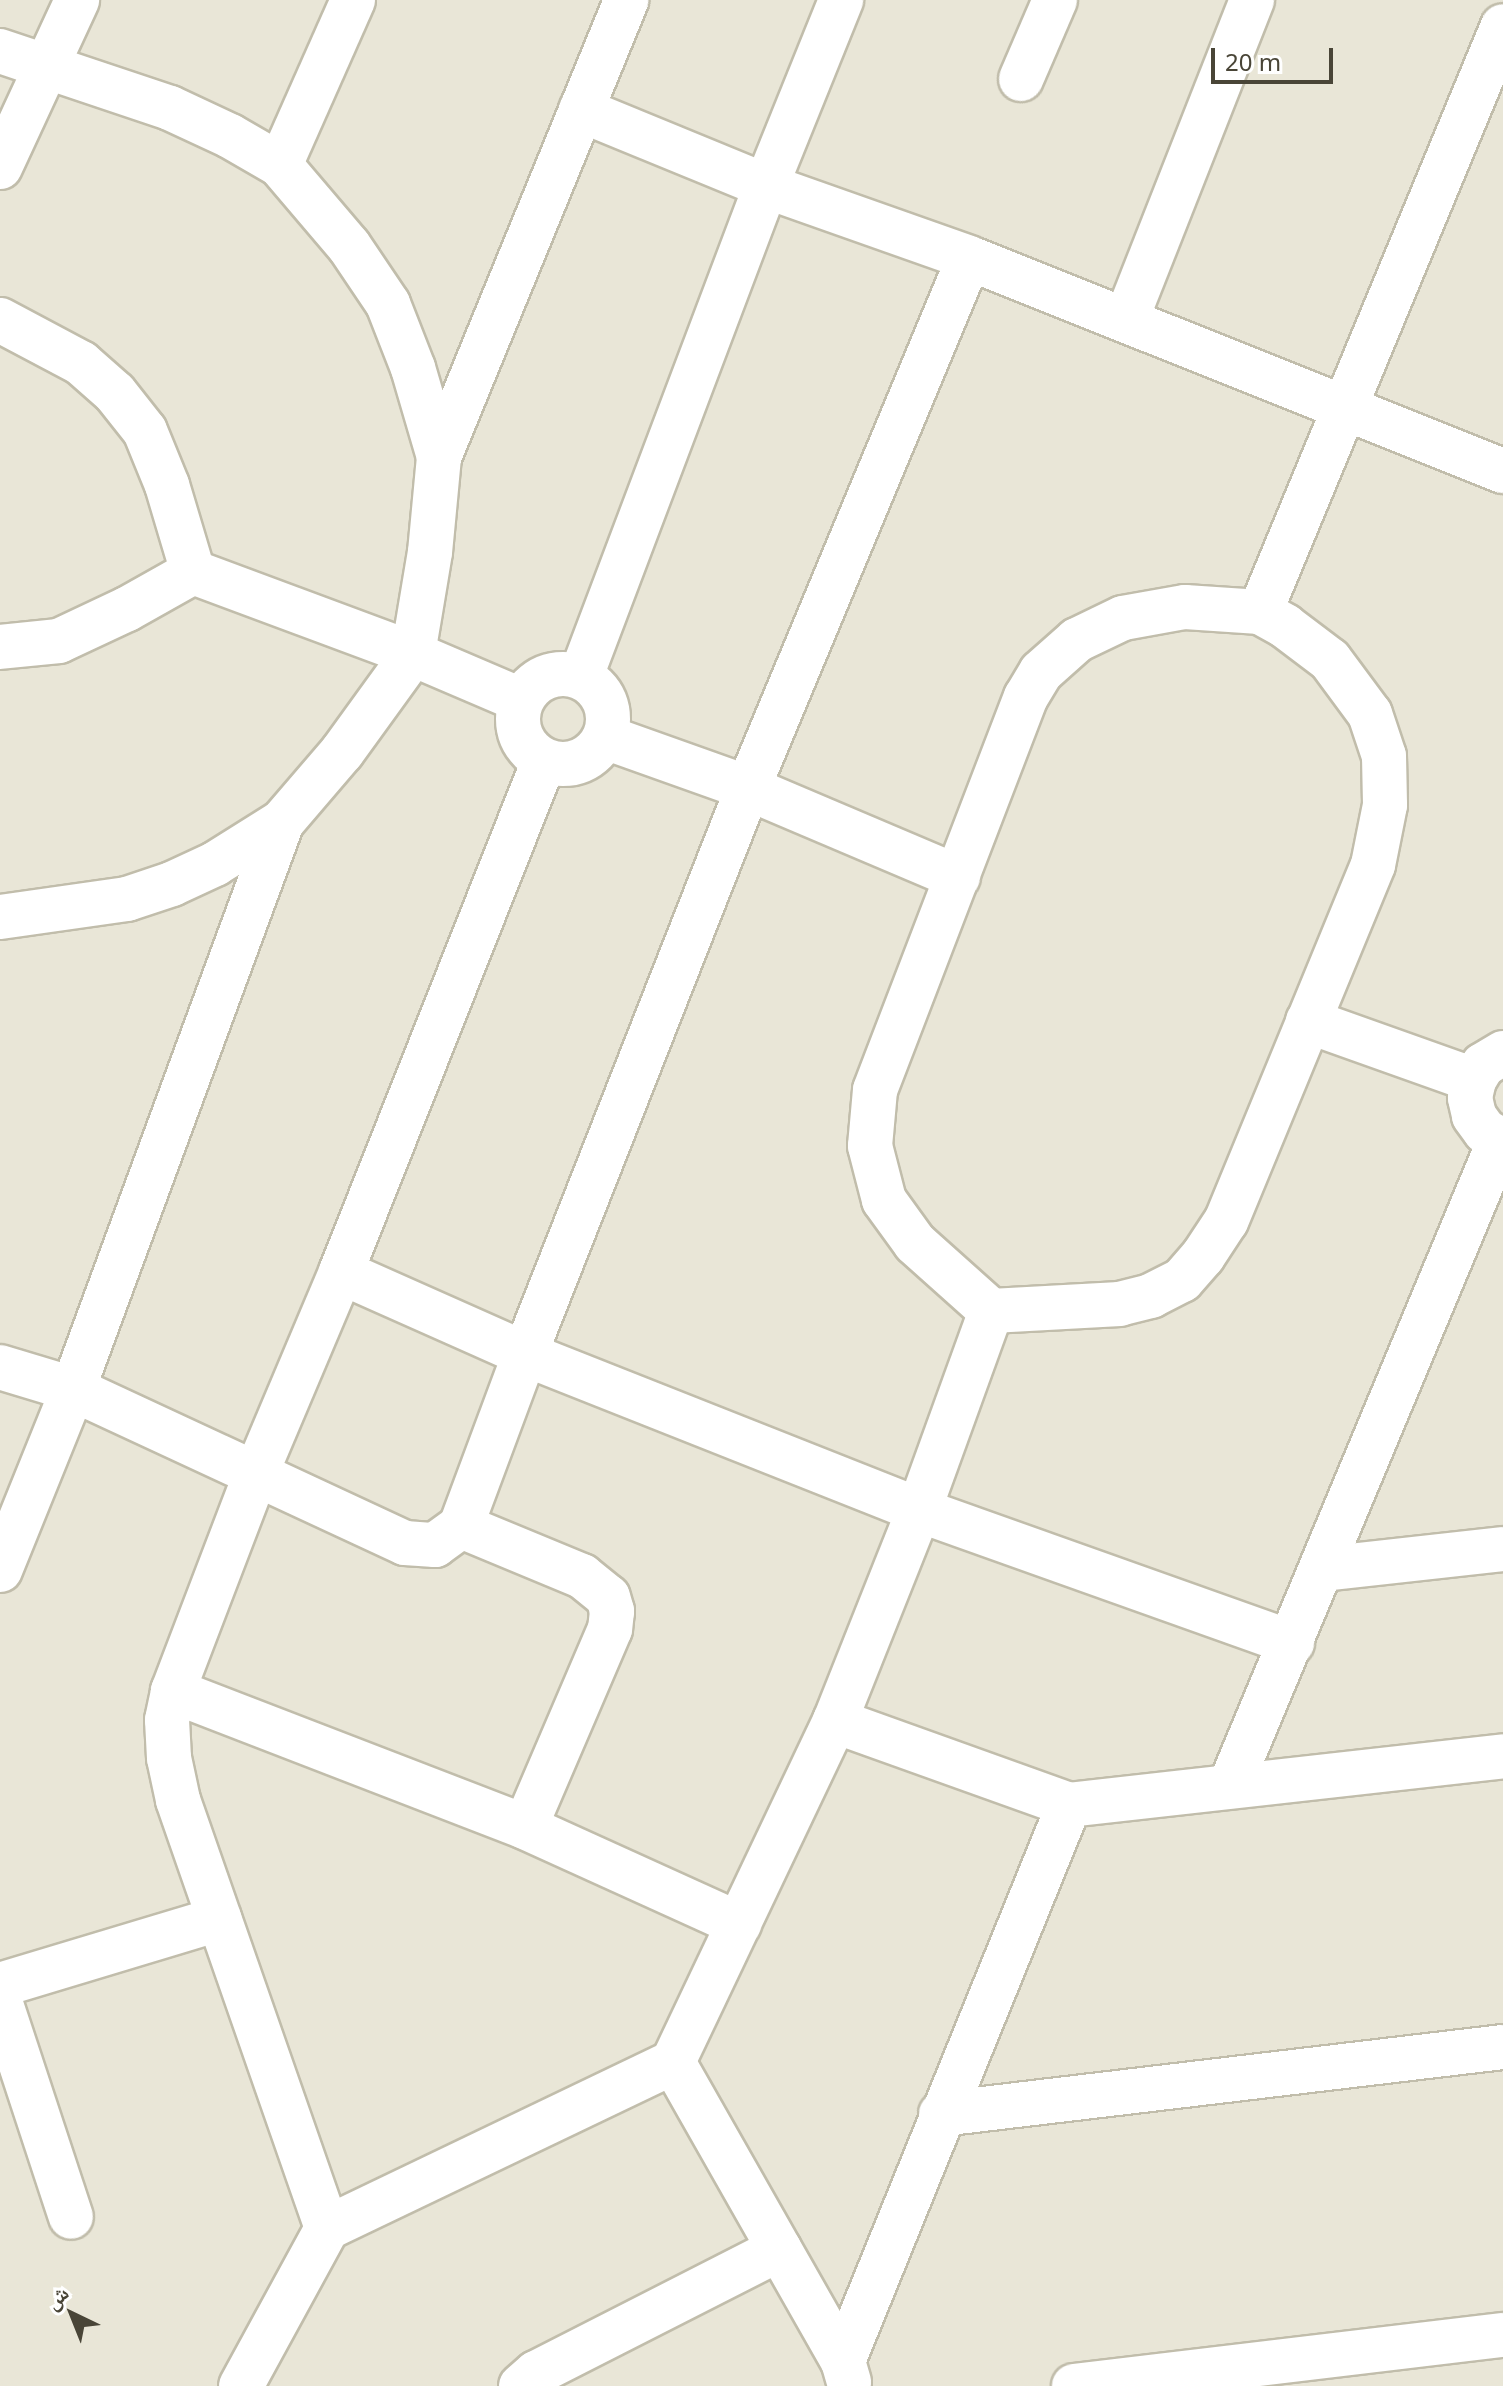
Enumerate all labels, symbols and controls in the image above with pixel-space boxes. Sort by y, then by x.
scale bar [1215,32,1337,82]
text: 20 m [1225,45,1281,78]
north arrow [32,2274,112,2354]
text: ش [37,2278,74,2315]

